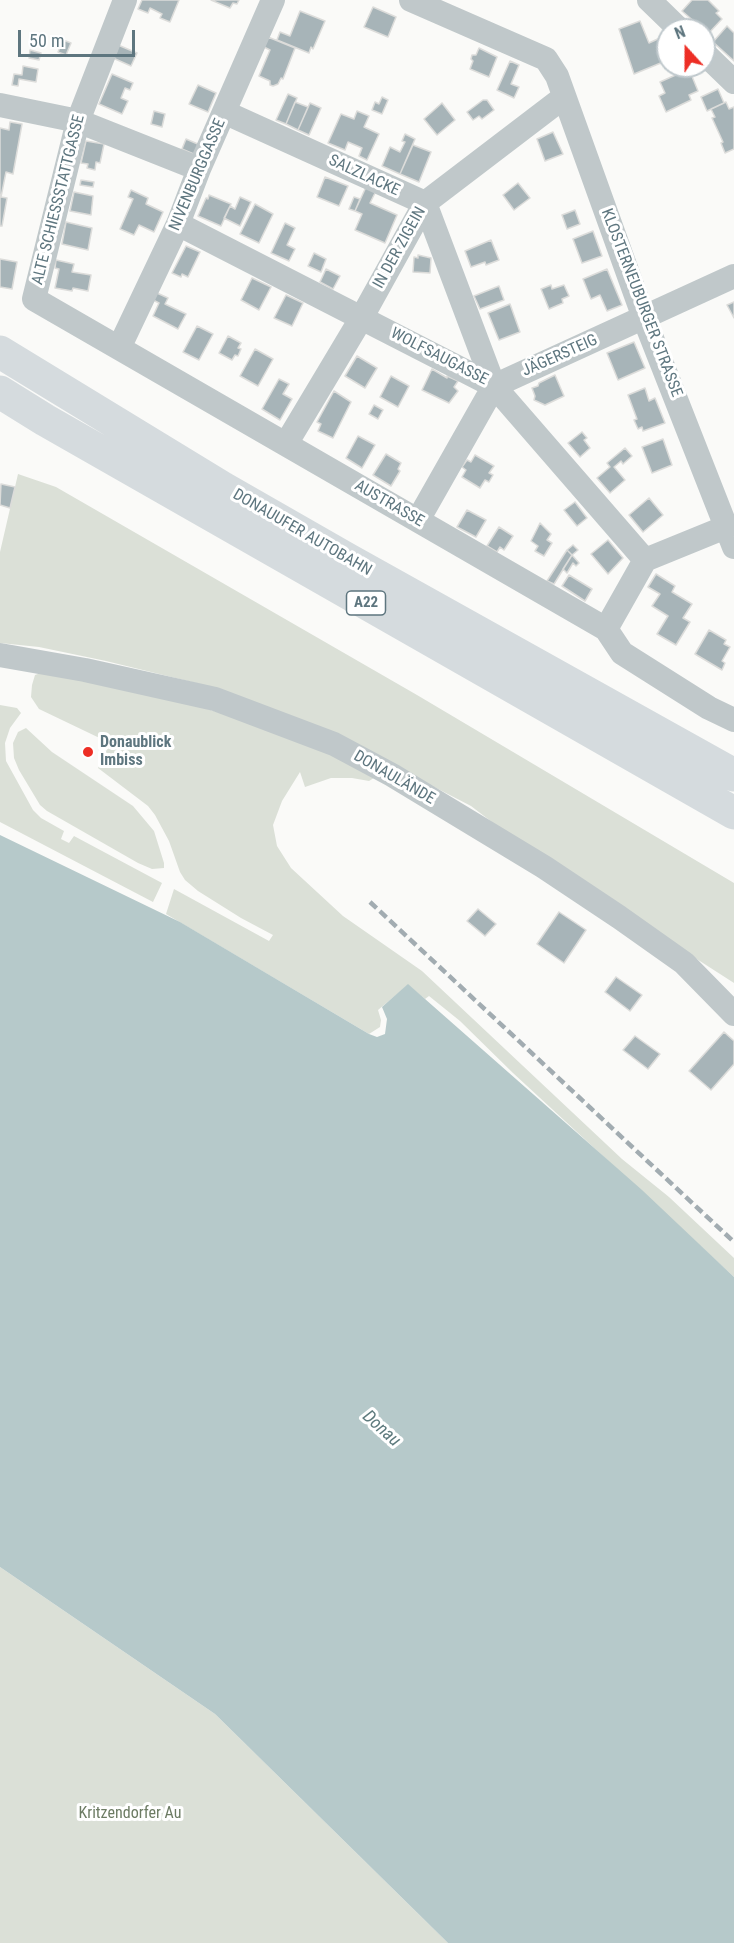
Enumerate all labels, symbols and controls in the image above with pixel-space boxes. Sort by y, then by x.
scale bar [21,18,138,56]
north arrow [656,18,716,78]
text: N [672,22,688,43]
text: 50 m [29,30,64,51]
street label: ALTE SCHIESSSTATTGASSE [29,113,89,287]
street label: NIVENBURGGASSE [166,116,230,234]
street label: SALZLACKE [325,151,403,201]
street label: IN DER ZIGEIN [370,204,430,292]
street label: KLOSTERNEUBURGER STRASSE [596,206,686,400]
street label: WOLFSAUGASSE [387,324,491,390]
street label: JÄGERSTEIG [519,331,601,381]
street label: AUSTRASSE [351,476,427,532]
street label: DONAUUFER AUTOBAHN [229,485,375,581]
road number: A22 [346,591,386,615]
place label: Donaublick Imbiss [100,733,171,771]
marker: Donaublick Imbiss [81,745,95,759]
street label: DONAULÄNDE [350,747,438,809]
water label: Donau [357,1406,405,1452]
park label: Kritzendorfer Au [79,1804,181,1824]

